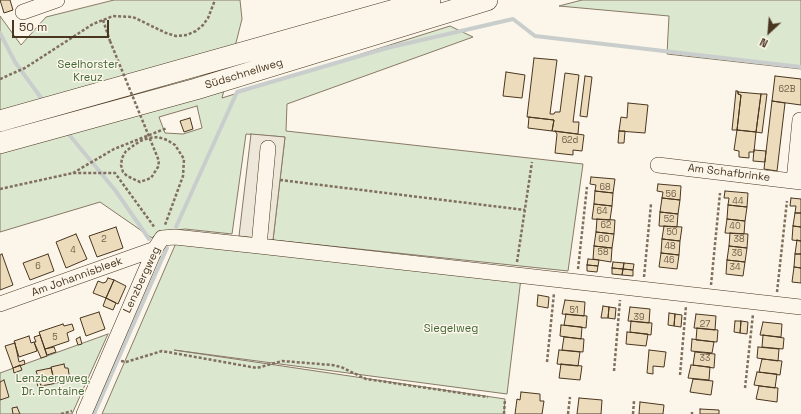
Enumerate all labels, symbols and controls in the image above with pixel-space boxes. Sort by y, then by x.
scale bar [14,12,111,38]
north arrow [749,12,789,52]
text: 50 m [19,19,47,35]
text: N [757,35,770,51]
street label: Südschnellweg [204,56,284,92]
park label: Seelhorster Kreuz [57,58,119,84]
house number: 62B [779,85,795,95]
house number: 62d [562,136,578,146]
street label: Am Schafbrinke [687,161,771,185]
house number: 68 [599,183,611,193]
house number: 56 [666,190,676,200]
house number: 44 [732,197,744,207]
house number: 64 [596,207,608,217]
house number: 52 [664,215,674,225]
house number: 62 [601,221,611,231]
house number: 40 [729,222,741,232]
house number: 50 [666,228,678,238]
house number: 2 [101,235,107,245]
house number: 60 [598,235,610,245]
house number: 38 [733,235,745,245]
house number: 48 [664,242,676,252]
street label: Lenzbergweg [121,245,163,315]
house number: 4 [70,246,76,256]
house number: 58 [598,248,608,258]
house number: 36 [732,249,742,259]
street label: Am Johannisbleek [30,254,124,300]
house number: 46 [663,256,675,266]
house number: 6 [35,262,41,272]
house number: 34 [729,263,741,273]
house number: 51 [569,306,579,316]
house number: 39 [634,313,644,323]
house number: 27 [700,320,710,330]
park label: Siegelweg [424,322,478,336]
house number: 5 [52,333,58,343]
house number: 33 [700,354,710,364]
park label: Lenzbergweg, Dr. Fontaine [16,372,90,398]

